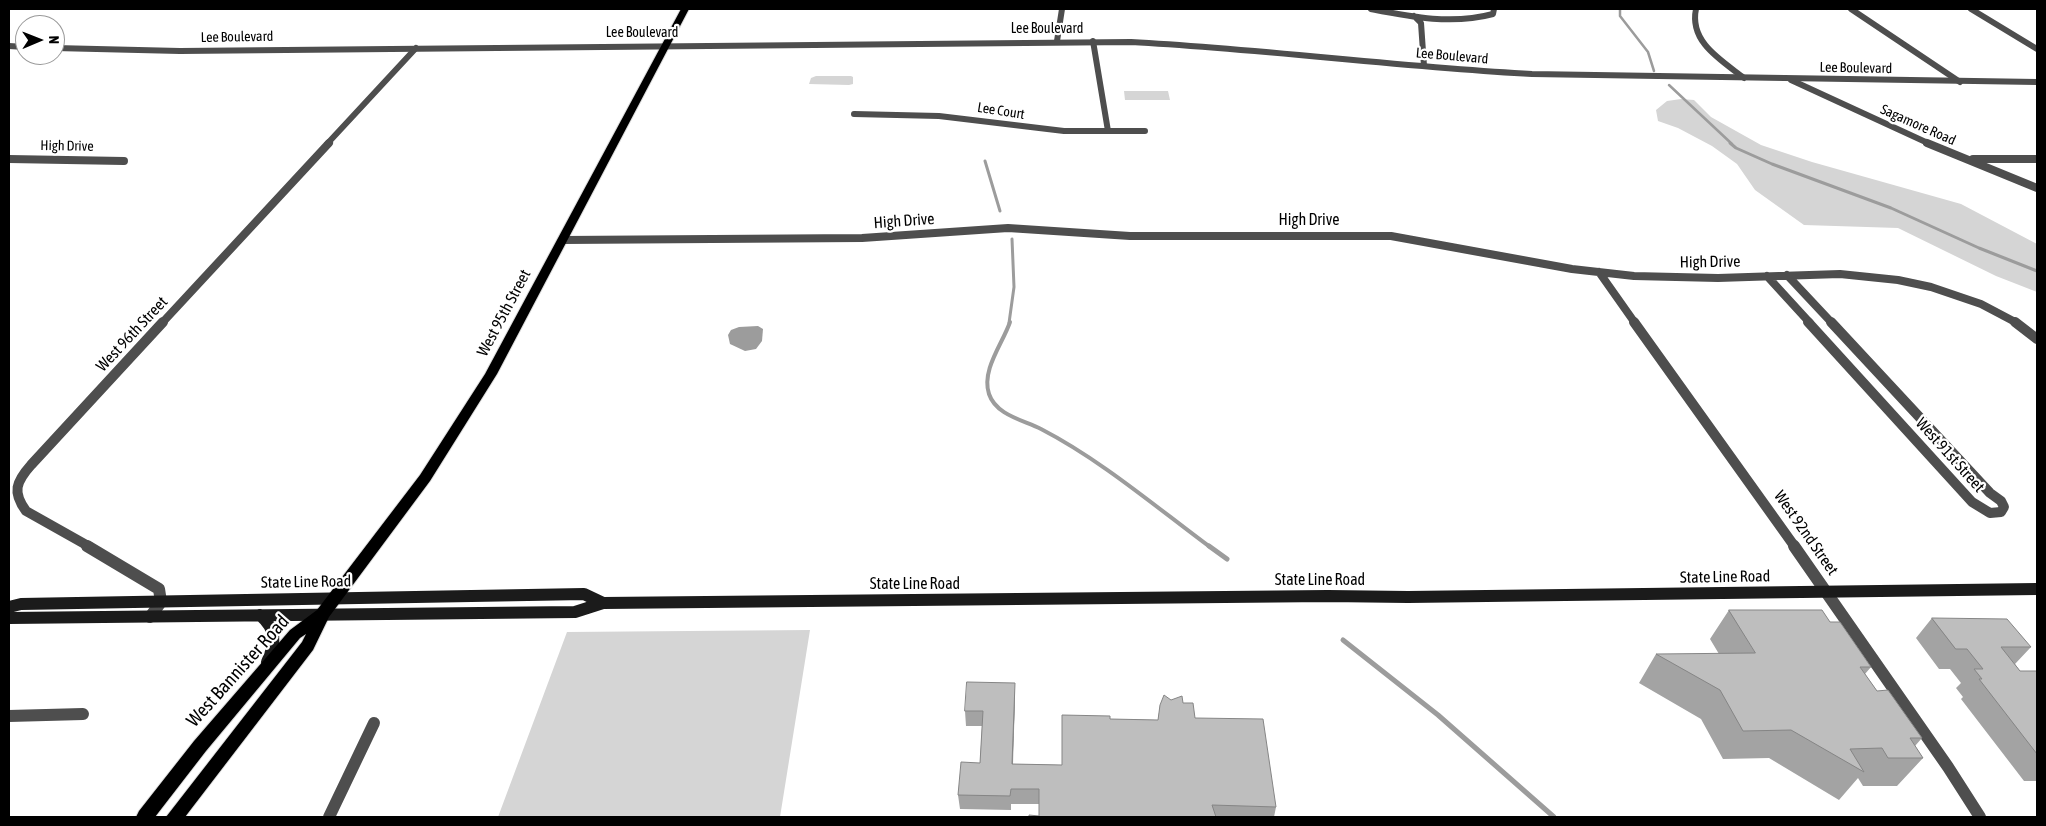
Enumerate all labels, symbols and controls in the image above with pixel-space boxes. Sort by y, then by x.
north arrow [15,15,65,65]
street label: Lee Boulevard [1011,21,1083,37]
street label: Lee Boulevard [606,25,678,41]
street label: Lee Boulevard [201,28,273,46]
text: N [46,35,62,44]
street label: Lee Boulevard [1415,44,1489,68]
street label: Lee Boulevard [1820,59,1892,77]
street label: Lee Court [976,99,1026,123]
street label: Sagamore Road [1878,101,1958,149]
street label: High Drive [40,137,94,155]
street label: High Drive [873,209,935,233]
street label: High Drive [1279,210,1339,230]
street label: High Drive [1679,252,1741,272]
street label: West 95th Street [473,266,535,360]
street label: West 96th Street [92,293,172,375]
street label: West 91st Street [1912,414,1988,496]
street label: West 92nd Street [1770,487,1842,579]
street label: State Line Road [1680,567,1770,587]
street label: State Line Road [1275,570,1365,590]
street label: State Line Road [261,572,351,592]
street label: State Line Road [870,574,960,594]
street label: West Bannister Road [182,610,294,732]

